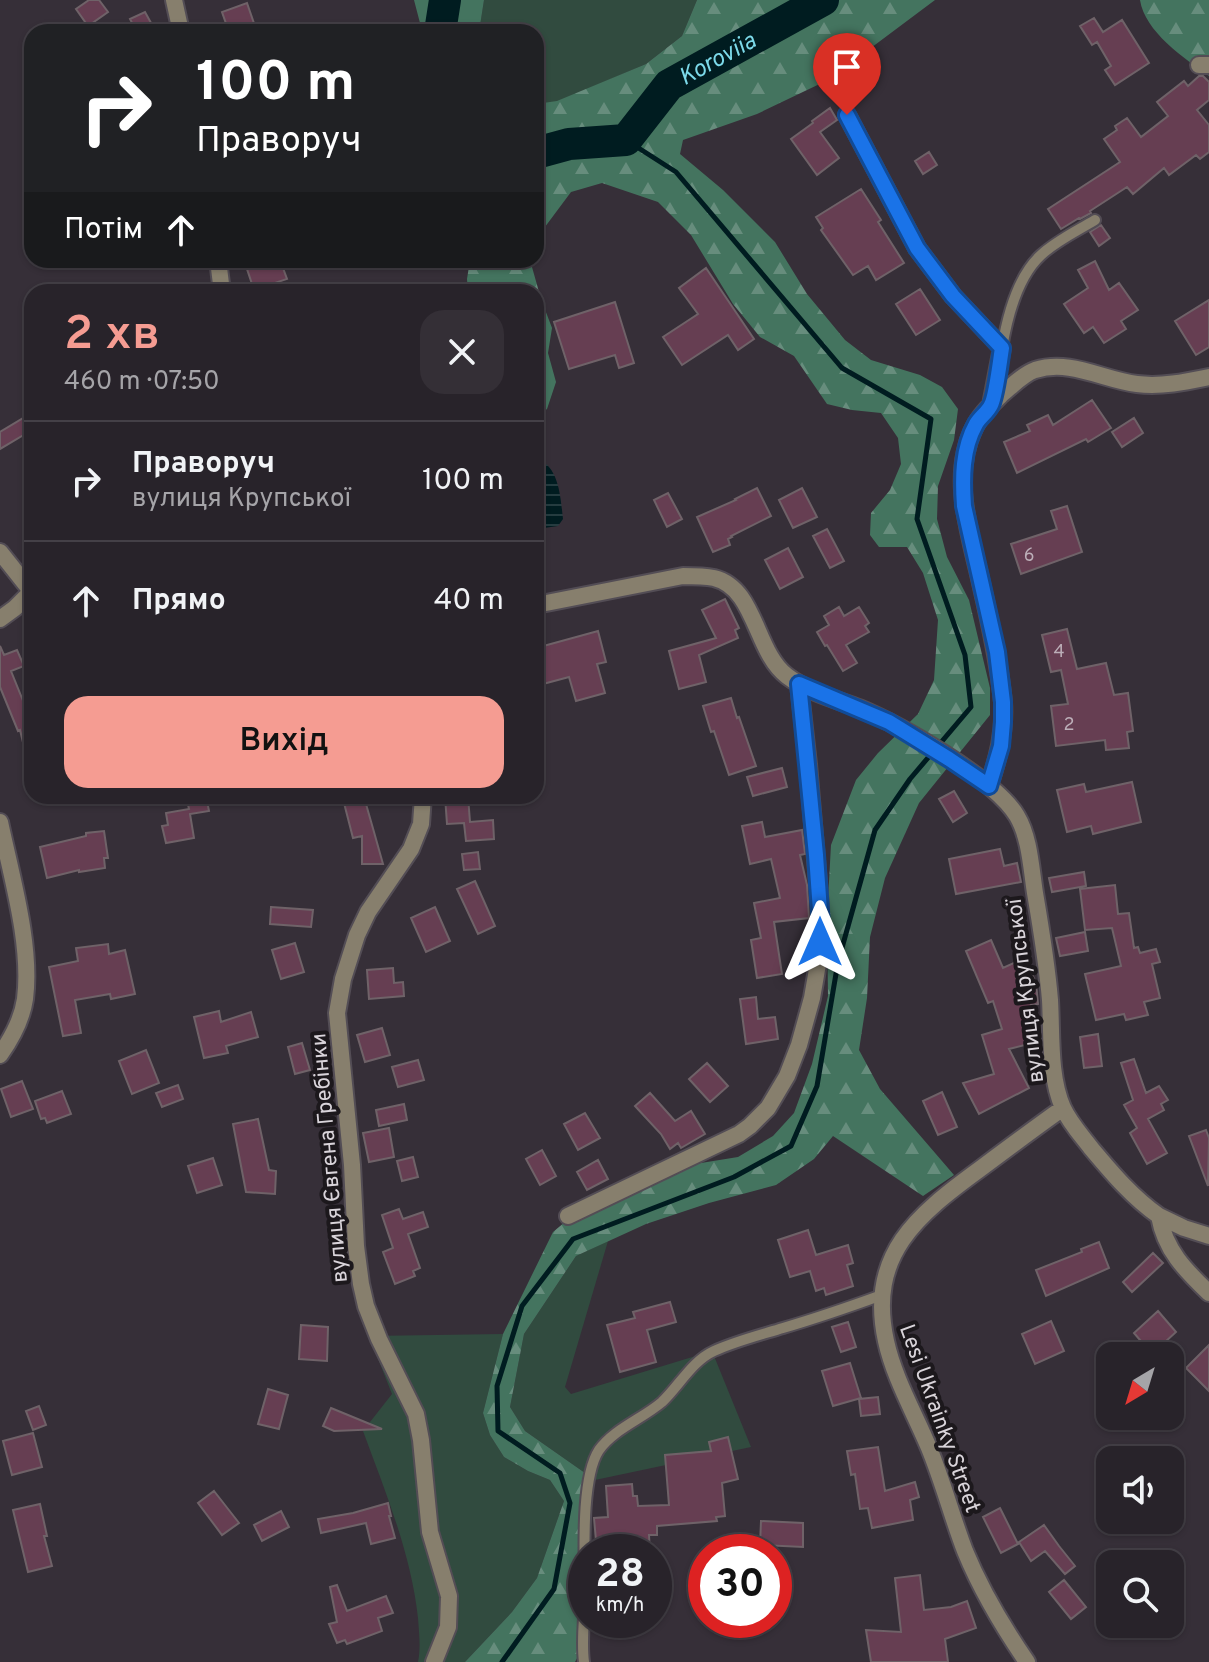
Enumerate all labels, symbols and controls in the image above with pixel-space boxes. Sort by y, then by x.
water label: Koroviia [674,27,762,94]
pin [813,33,881,115]
icon: arrive [825,45,869,89]
text: 100 m [196,50,355,120]
icon: right [64,56,168,160]
text: Праворуч [196,119,361,165]
icon: ahead [159,208,203,252]
text: Потім [64,212,143,249]
text: 2 хв [64,306,160,366]
button: close [420,310,504,394]
text: 460 m · 07:50 [64,366,220,399]
text: Праворуч [132,446,275,483]
icon: right [64,459,108,503]
text: 100 m [422,463,504,500]
text: вулиця Крупської [132,483,351,516]
house number: 6 [1024,545,1034,568]
icon: ahead [64,579,108,623]
text: Прямо [132,583,226,620]
text: 40 m [434,583,504,620]
house number: 4 [1053,641,1065,664]
button: Вихід [64,696,504,788]
house number: 2 [1063,714,1075,737]
street label: вулиця Крупської [1002,897,1051,1084]
position arrow [778,900,862,984]
street label: вулиця Євгена Гребінки [306,1032,355,1284]
street label: Lesi Ukrainky Street [892,1321,985,1517]
north arrow [1096,1342,1184,1430]
map controls [1096,1342,1184,1638]
button: sound [1096,1446,1184,1534]
speed limit sign: 30 [688,1534,792,1638]
button: search [1096,1550,1184,1638]
text: 28 [595,1551,645,1601]
text: km/h [596,1593,644,1619]

